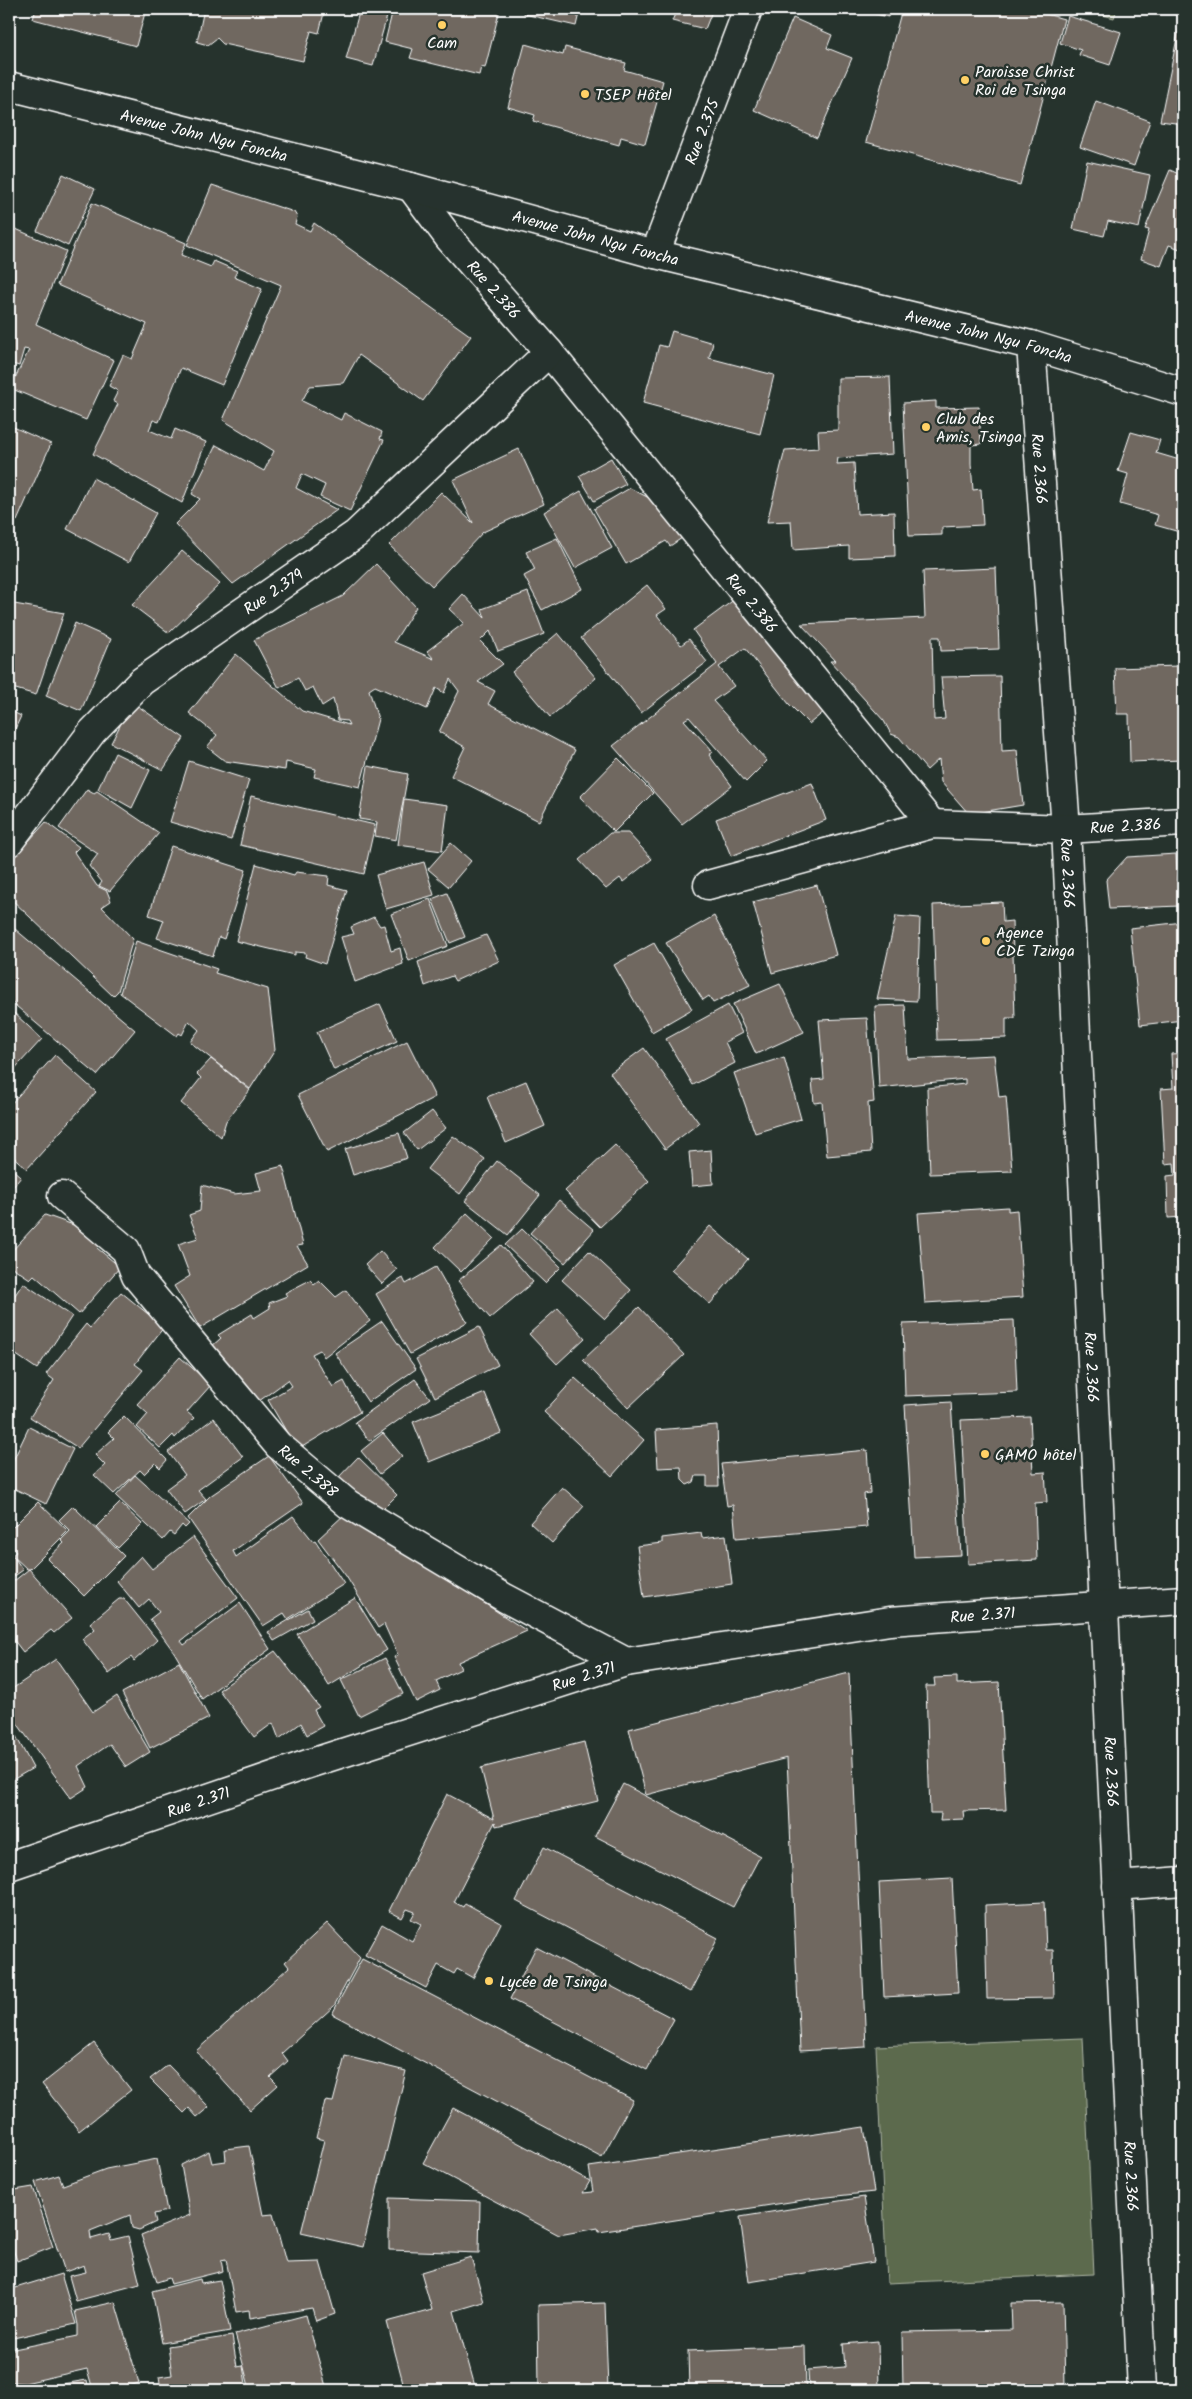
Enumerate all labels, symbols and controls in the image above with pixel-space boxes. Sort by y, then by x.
marker: Cam [436,19,448,31]
place label: Cam [427,31,457,56]
place label: Paroisse Christ Roi de Tsinga [975,60,1076,103]
marker: Paroisse Christ Roi de Tsinga [959,74,971,86]
place label: TSEP Hôtel [595,83,672,108]
marker: TSEP Hôtel [579,88,591,100]
street label: Rue 2.375 [679,94,727,169]
street label: Avenue John Ngu Foncha [117,103,290,169]
street label: Avenue John Ngu Foncha [509,204,681,273]
street label: Rue 2.386 [460,255,526,326]
street label: Avenue John Ngu Foncha [902,304,1075,371]
place label: Club des Amis, Tsinga [936,407,1022,450]
marker: Club des Amis, Tsinga [920,421,932,433]
street label: Rue 2.366 [1023,433,1053,505]
street label: Rue 2.379 [239,563,309,622]
street label: Rue 2.386 [719,568,783,639]
street label: Rue 2.386 [1089,812,1162,842]
street label: Rue 2.366 [1052,837,1081,909]
place label: Agence CDE Tzinga [996,921,1075,964]
marker: Agence CDE Tzinga [980,935,992,947]
street label: Rue 2.366 [1076,1331,1105,1403]
street label: Rue 2.388 [272,1439,343,1505]
place label: GAMO hôtel [995,1443,1077,1468]
marker: GAMO hôtel [979,1448,991,1460]
street label: Rue 2.371 [949,1601,1016,1631]
street label: Rue 2.371 [549,1655,619,1699]
street label: Rue 2.366 [1096,1736,1125,1808]
street label: Rue 2.371 [164,1780,234,1825]
place label: Lycée de Tsinga [499,1970,607,1995]
marker: Lycée de Tsinga [483,1975,495,1987]
street label: Rue 2.366 [1116,2140,1144,2212]

